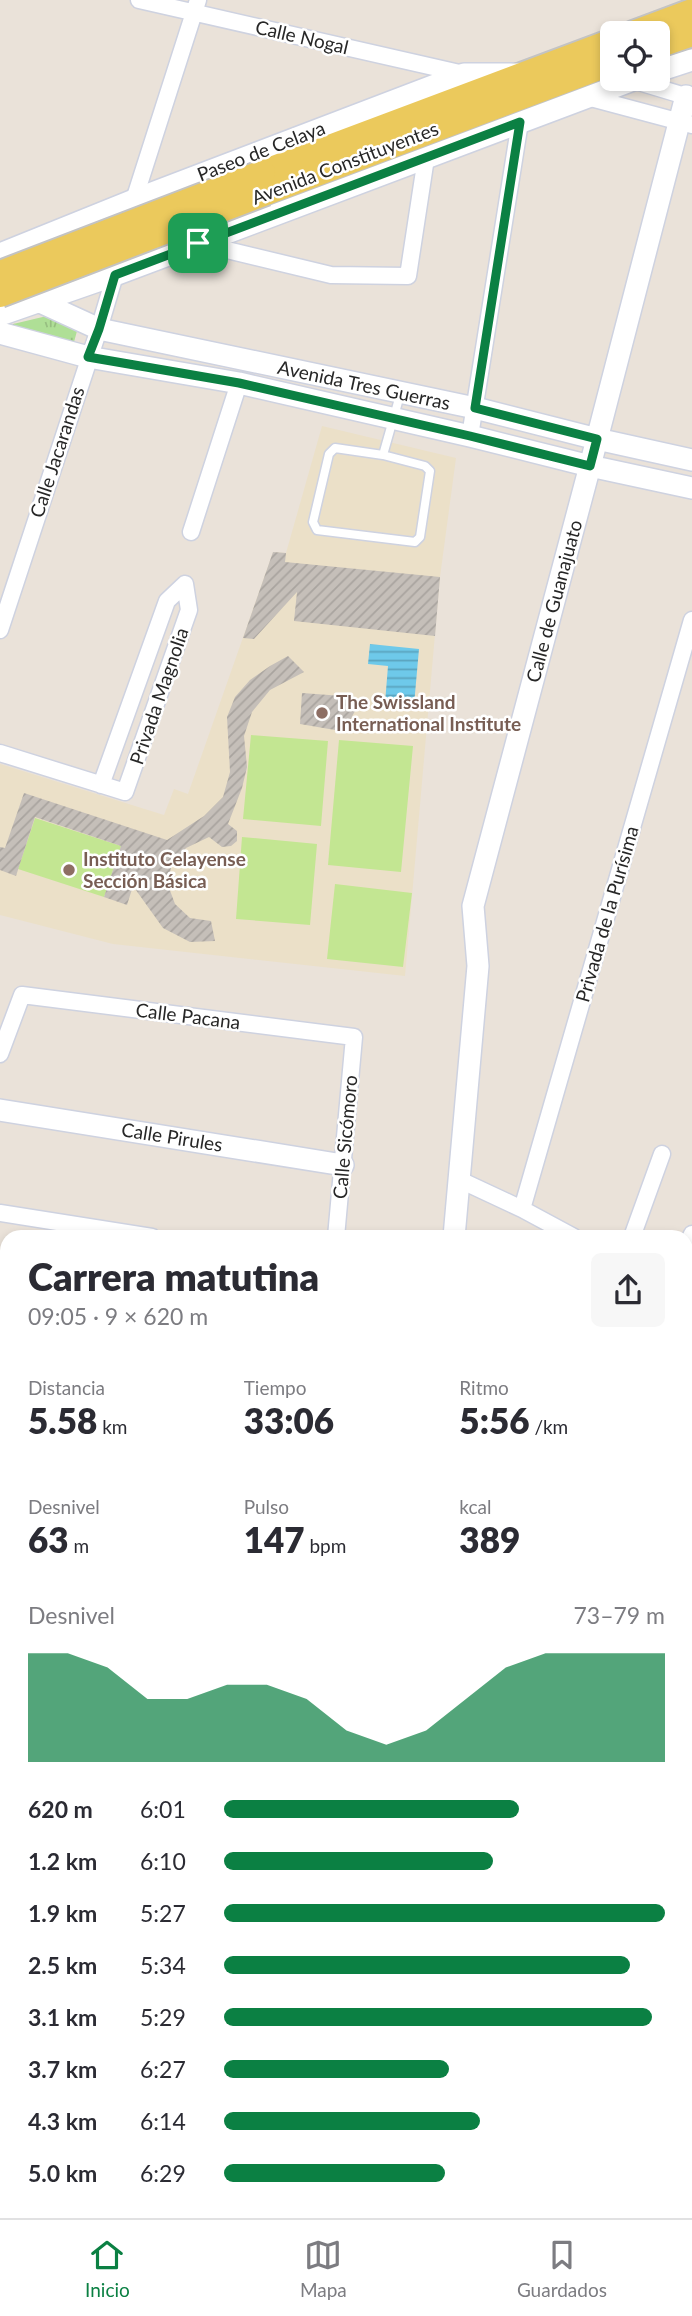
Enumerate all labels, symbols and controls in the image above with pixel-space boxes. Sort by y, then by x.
street label: Calle Nogal [253,15,351,58]
map controls [600,21,670,91]
button: locate [600,21,670,91]
street label: Paseo de Celaya [194,116,328,186]
street label: Avenida Constituyentes [248,116,441,209]
pin [168,213,228,273]
icon: arrive [179,224,217,262]
street label: Avenida Tres Guerras [276,355,452,414]
street label: Calle Jacarandas [25,384,89,520]
street label: Calle de Guanajuato [521,517,586,685]
street label: Privada Magnolia [124,624,193,767]
place label: The Swissland International Institute [336,690,521,735]
marker: The Swissland International Institute [314,705,330,721]
street label: Privada de la Purísima [570,823,643,1005]
place label: Instituto Celayense Sección Básica [83,847,246,892]
marker: Instituto Celayense Sección Básica [61,862,77,878]
street label: Calle Pacana [134,998,242,1033]
street label: Calle Sicómoro [328,1074,361,1200]
street label: Calle Pirules [120,1117,224,1156]
text: Carrera matutina [28,1253,319,1299]
button: share [591,1253,665,1327]
text: 09:05 · 9 × 620 m [28,1302,208,1330]
text: Distancia [28,1376,105,1399]
text: Tiempo [244,1376,306,1399]
text: Ritmo [459,1376,509,1399]
text: 5.58 [28,1399,97,1441]
text: 33:06 [244,1399,334,1441]
text: 5:56 [459,1399,530,1441]
text: km [97,1415,127,1438]
text: /km [530,1415,568,1438]
text: Desnivel [28,1495,100,1518]
text: Pulso [244,1495,289,1518]
text: kcal [459,1495,491,1518]
text: 63 [28,1518,69,1560]
text: 147 [244,1518,305,1560]
text: 389 [459,1518,520,1560]
text: m [69,1534,89,1557]
text: bpm [305,1534,346,1557]
text: Desnivel [28,1601,115,1629]
text: 73–79 m [573,1601,665,1629]
text: 620 m [28,1795,93,1823]
text: 6:01 [140,1795,186,1823]
text: 1.2 km [28,1847,97,1875]
text: 6:10 [140,1847,186,1875]
text: 1.9 km [28,1899,97,1927]
text: 5:27 [140,1899,186,1927]
text: 2.5 km [28,1951,97,1979]
text: 5:34 [140,1951,186,1979]
text: 3.1 km [28,2003,97,2031]
text: 5:29 [140,2003,186,2031]
text: 3.7 km [28,2055,97,2083]
text: 6:27 [140,2055,186,2083]
text: 4.3 km [28,2107,97,2135]
text: 6:14 [140,2107,186,2135]
text: 5.0 km [28,2159,97,2187]
text: 6:29 [140,2159,186,2187]
tab: Inicio [85,2236,130,2301]
tab: Mapa [300,2236,347,2301]
tab: Guardados [517,2236,607,2301]

